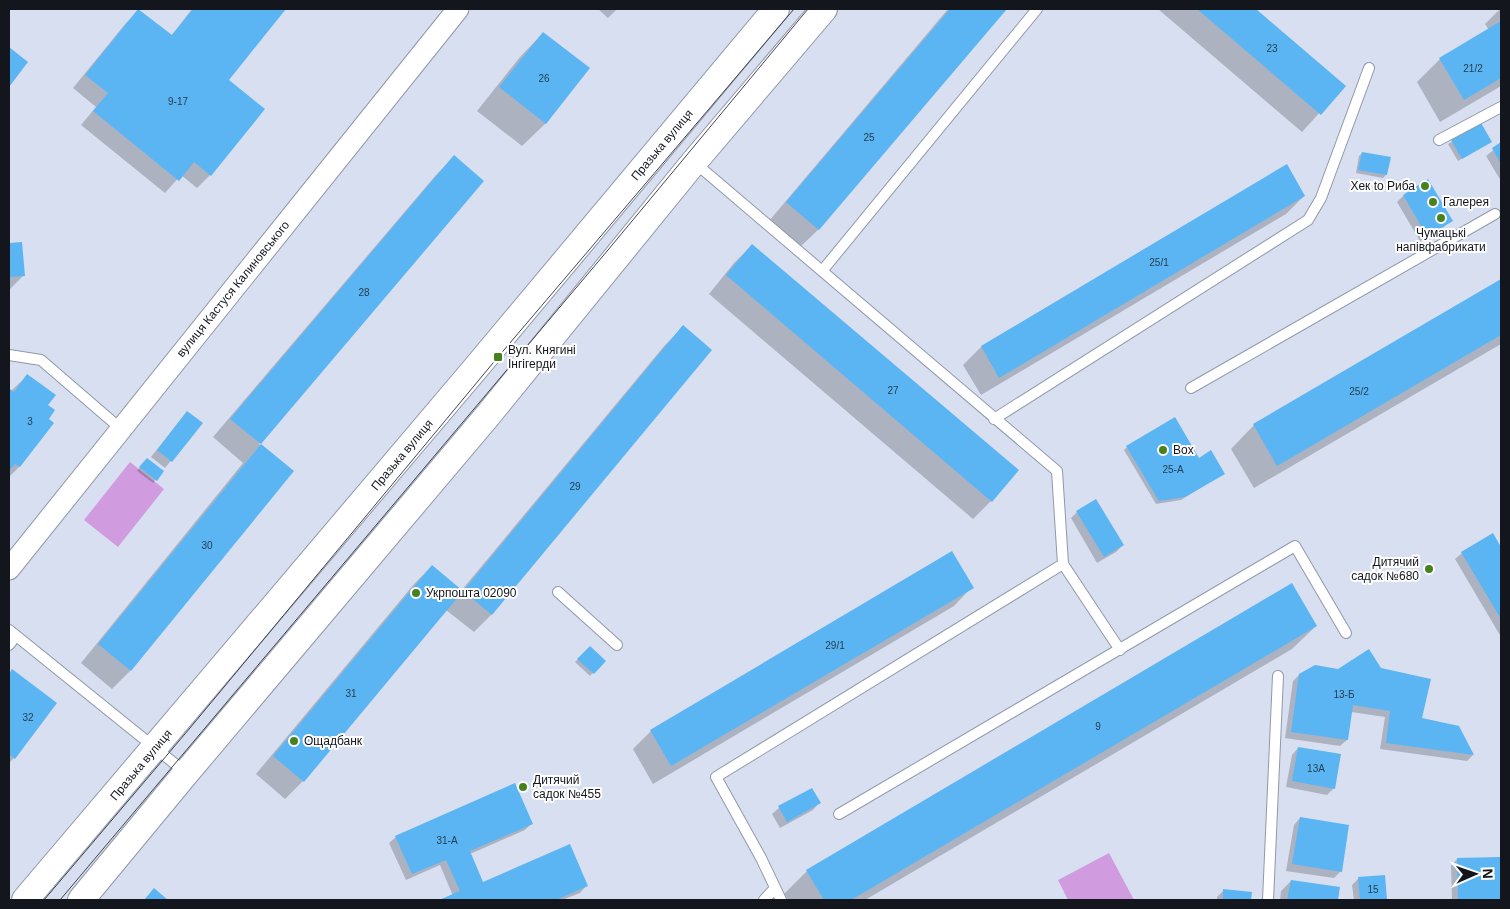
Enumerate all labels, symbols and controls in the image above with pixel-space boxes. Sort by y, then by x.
house number: 23 [1266,43,1278,54]
house number: 21/2 [1463,63,1483,74]
house number: 26 [538,73,550,84]
house number: 9-17 [168,96,188,107]
street label: Празька вулиця [628,107,696,183]
house number: 25 [863,132,875,143]
place label: Хек to Риба [1350,179,1415,193]
marker: Хек to Риба [1419,180,1431,192]
place label: Галерея [1443,195,1489,209]
marker: Галерея [1427,196,1439,208]
marker: Чумацькі напівфабрикати [1435,212,1447,224]
street label: вулиця Кастуся Калиновського [174,218,293,360]
place label: Чумацькі напівфабрикати [1396,226,1486,254]
house number: 25/1 [1149,257,1169,268]
house number: 28 [358,287,370,298]
place label: Вул. Княгині Інгігерди [508,343,576,371]
marker: Вул. Княгині Інгігерди [492,351,504,363]
house number: 27 [887,385,899,396]
house number: 25/2 [1349,386,1369,397]
house number: 3 [27,416,33,427]
street label: Празька вулиця [368,417,436,493]
place label: Box [1173,443,1194,457]
marker: Box [1157,444,1169,456]
house number: 25-А [1162,464,1184,475]
house number: 29 [569,481,581,492]
house number: 30 [201,540,213,551]
place label: Дитячий садок №680 [1351,555,1419,583]
marker: Дитячий садок №680 [1423,563,1435,575]
place label: Укрпошта 02090 [426,586,517,600]
marker: Укрпошта 02090 [410,587,422,599]
house number: 29/1 [825,640,845,651]
house number: 31 [345,688,357,699]
house number: 13-Б [1333,689,1355,700]
house number: 32 [22,712,34,723]
house number: 9 [1095,721,1101,732]
street label: Празька вулиця [107,727,175,803]
place label: Ощадбанк [304,734,363,748]
marker: Ощадбанк [288,735,300,747]
house number: 13А [1307,763,1325,774]
place label: Дитячий садок №455 [533,773,601,801]
marker: Дитячий садок №455 [517,781,529,793]
house number: 31-А [436,835,458,846]
north arrow [1450,849,1500,899]
text: N [1480,868,1496,879]
house number: 15 [1367,884,1379,895]

